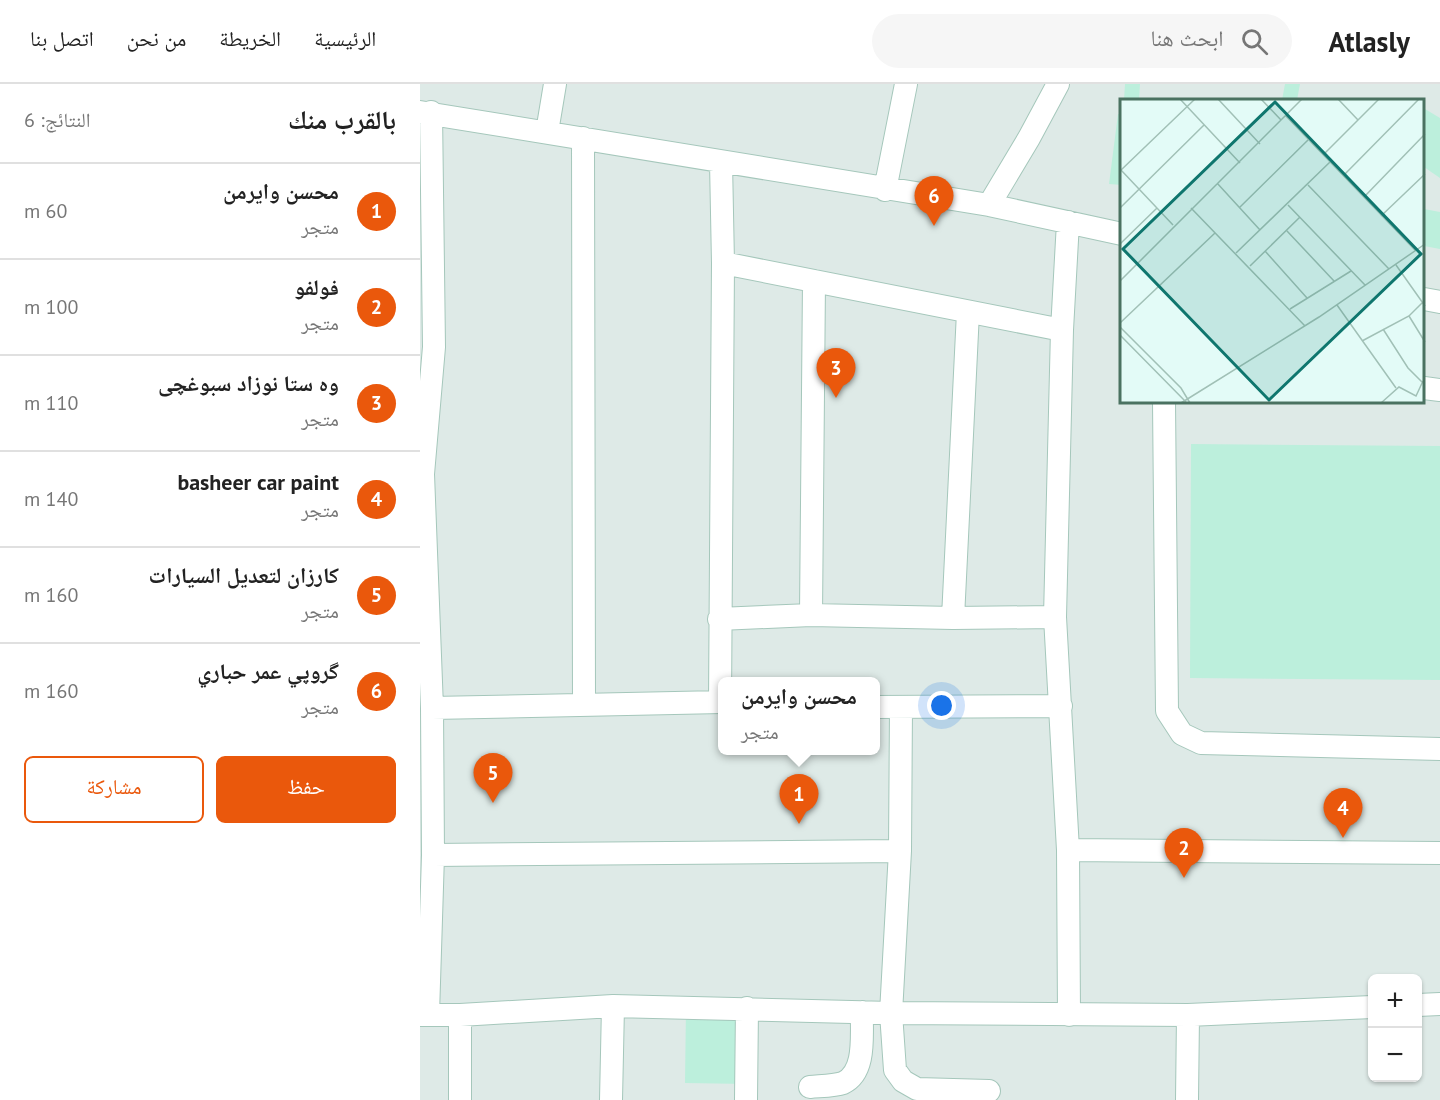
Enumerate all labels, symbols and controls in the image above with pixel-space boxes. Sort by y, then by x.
search box [872,14,1292,68]
text: Atlasly [1328,23,1410,60]
text: ابحث هنا [1151,24,1223,52]
text: اتصل بنا [30,25,94,52]
text: من نحن [127,25,186,52]
text: الخريطة [219,25,281,52]
text: الرئيسية [314,25,376,52]
icon: search [1238,25,1271,58]
inset map [1120,99,1425,404]
text: بالقرب منك [288,103,396,136]
text: النتائج: 6 [24,107,91,133]
pin: 6 [914,176,954,226]
text: محسن وایرمن [223,177,339,205]
text: 60 m [24,198,67,224]
text: 1 [371,198,382,224]
text: متجر [301,214,339,240]
text: فولفو [294,273,339,301]
text: 100 m [24,294,78,320]
text: 2 [371,294,382,320]
text: متجر [301,310,339,336]
pin: 3 [816,348,856,398]
text: وه ستا نوزاد سبوغچى [158,369,339,397]
text: 110 m [24,390,78,416]
text: 3 [371,390,382,416]
text: متجر [301,406,339,432]
text: basheer car paint [177,468,339,496]
text: 140 m [24,486,78,512]
text: 4 [371,486,382,512]
text: متجر [301,497,339,523]
text: كارزان لتعديل السيارات [148,561,339,589]
text: 160 m [24,582,78,608]
text: 5 [371,582,382,608]
text: متجر [301,598,339,624]
text: گروپي عمر حباري [197,657,339,685]
popup [718,677,880,755]
text: 160 m [24,678,78,704]
text: 6 [371,678,382,704]
text: محسن وایرمن [741,682,857,710]
your location [927,691,956,720]
text: متجر [301,694,339,720]
text: متجر [741,719,779,745]
pin: 5 [474,754,512,803]
button: مشاركة [24,756,204,823]
button: حفظ [216,756,396,823]
pin: 1 [780,774,818,824]
pin: 4 [1324,788,1362,838]
pin: 2 [1164,828,1203,878]
map controls [1368,974,1422,1082]
button: + [1368,974,1422,1028]
button: − [1368,1028,1422,1082]

